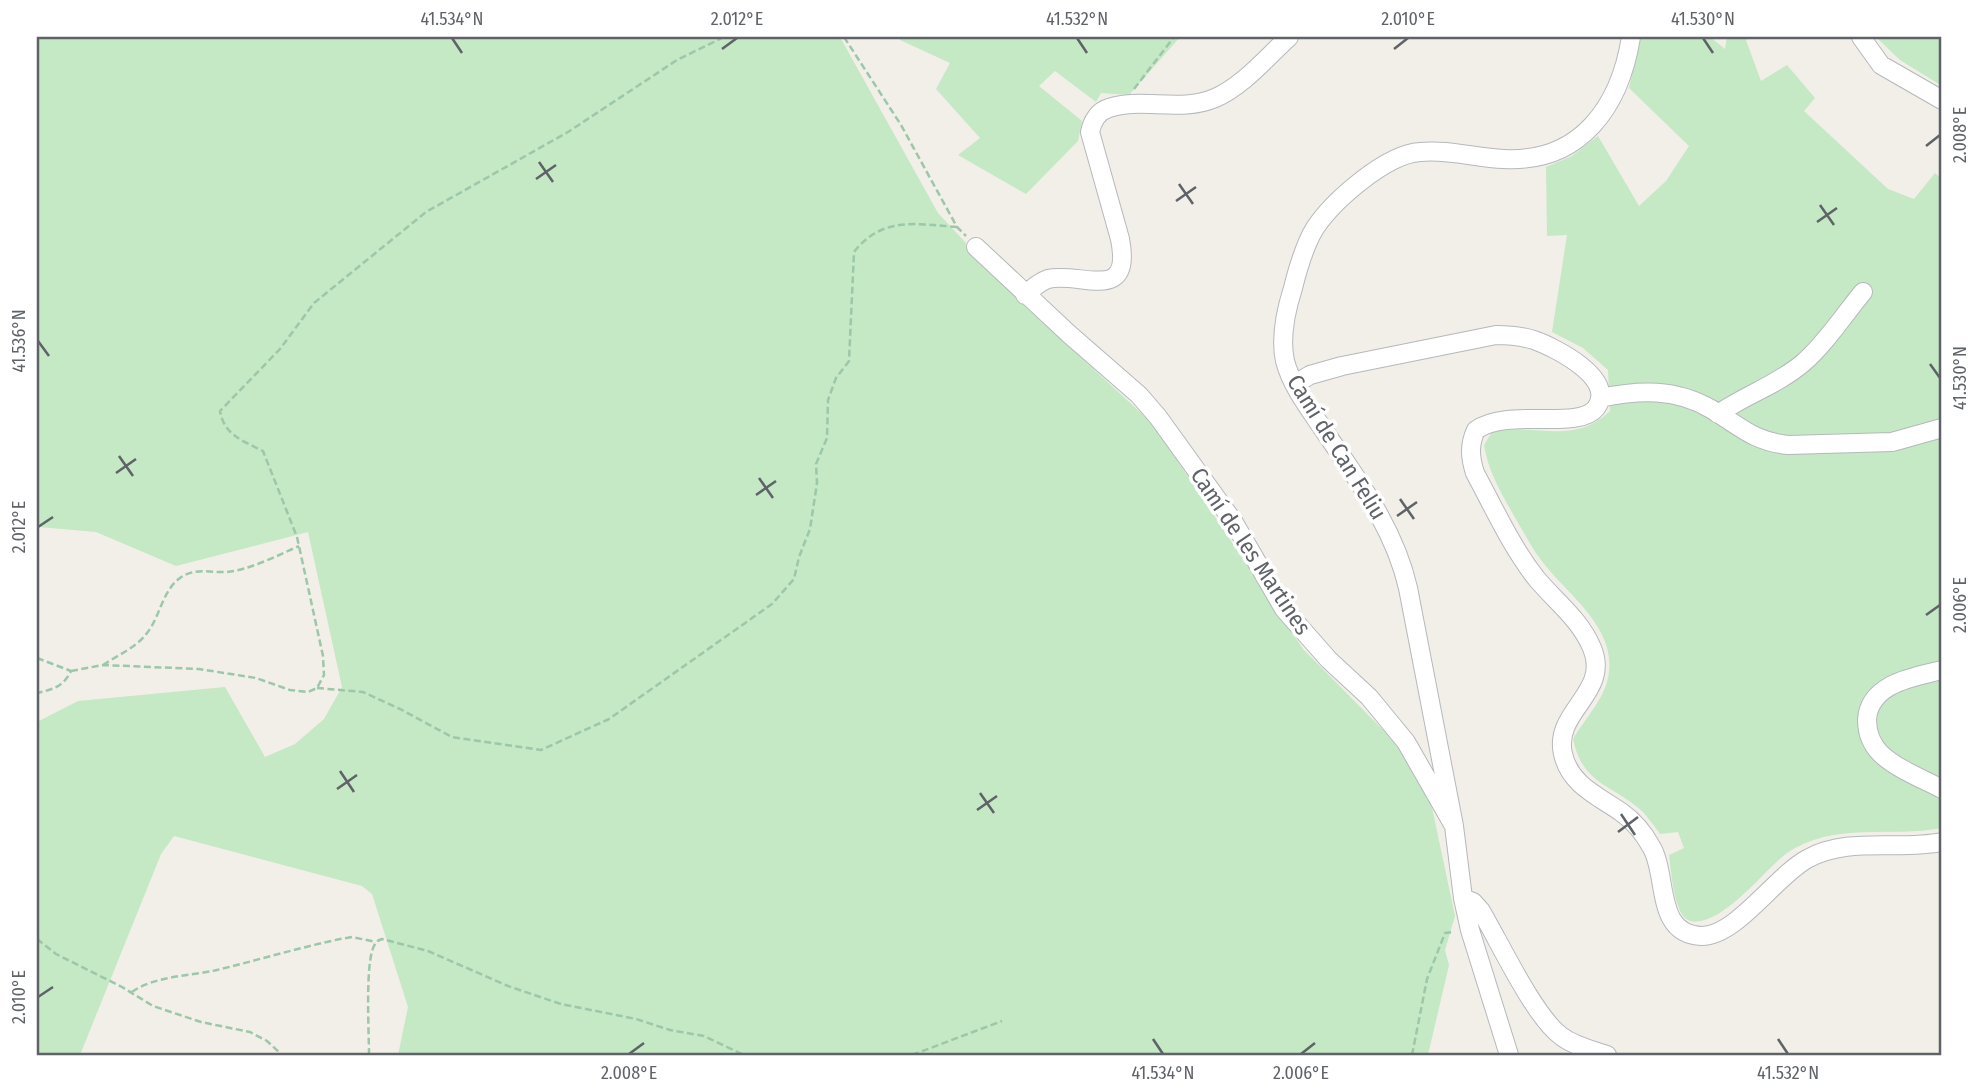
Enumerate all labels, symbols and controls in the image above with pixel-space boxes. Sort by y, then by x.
text: 41.534°N [421,8,484,30]
text: 2.012°E [711,8,763,30]
text: 41.532°N [1046,8,1108,30]
text: 2.010°E [1381,8,1435,30]
text: 41.530°N [1671,8,1735,30]
text: 2.008°E [1949,107,1971,163]
text: 41.536°N [8,309,30,373]
text: 41.530°N [1949,346,1971,410]
street label: Camí de Can Feliu [1281,369,1393,525]
street label: Camí de les Martines [1185,462,1317,640]
text: 2.012°E [8,501,30,553]
text: 2.006°E [1949,577,1971,633]
text: 2.010°E [8,970,30,1024]
text: 2.008°E [601,1062,657,1084]
text: 41.534°N [1132,1062,1195,1084]
text: 2.006°E [1273,1062,1329,1084]
text: 41.532°N [1757,1062,1819,1084]

